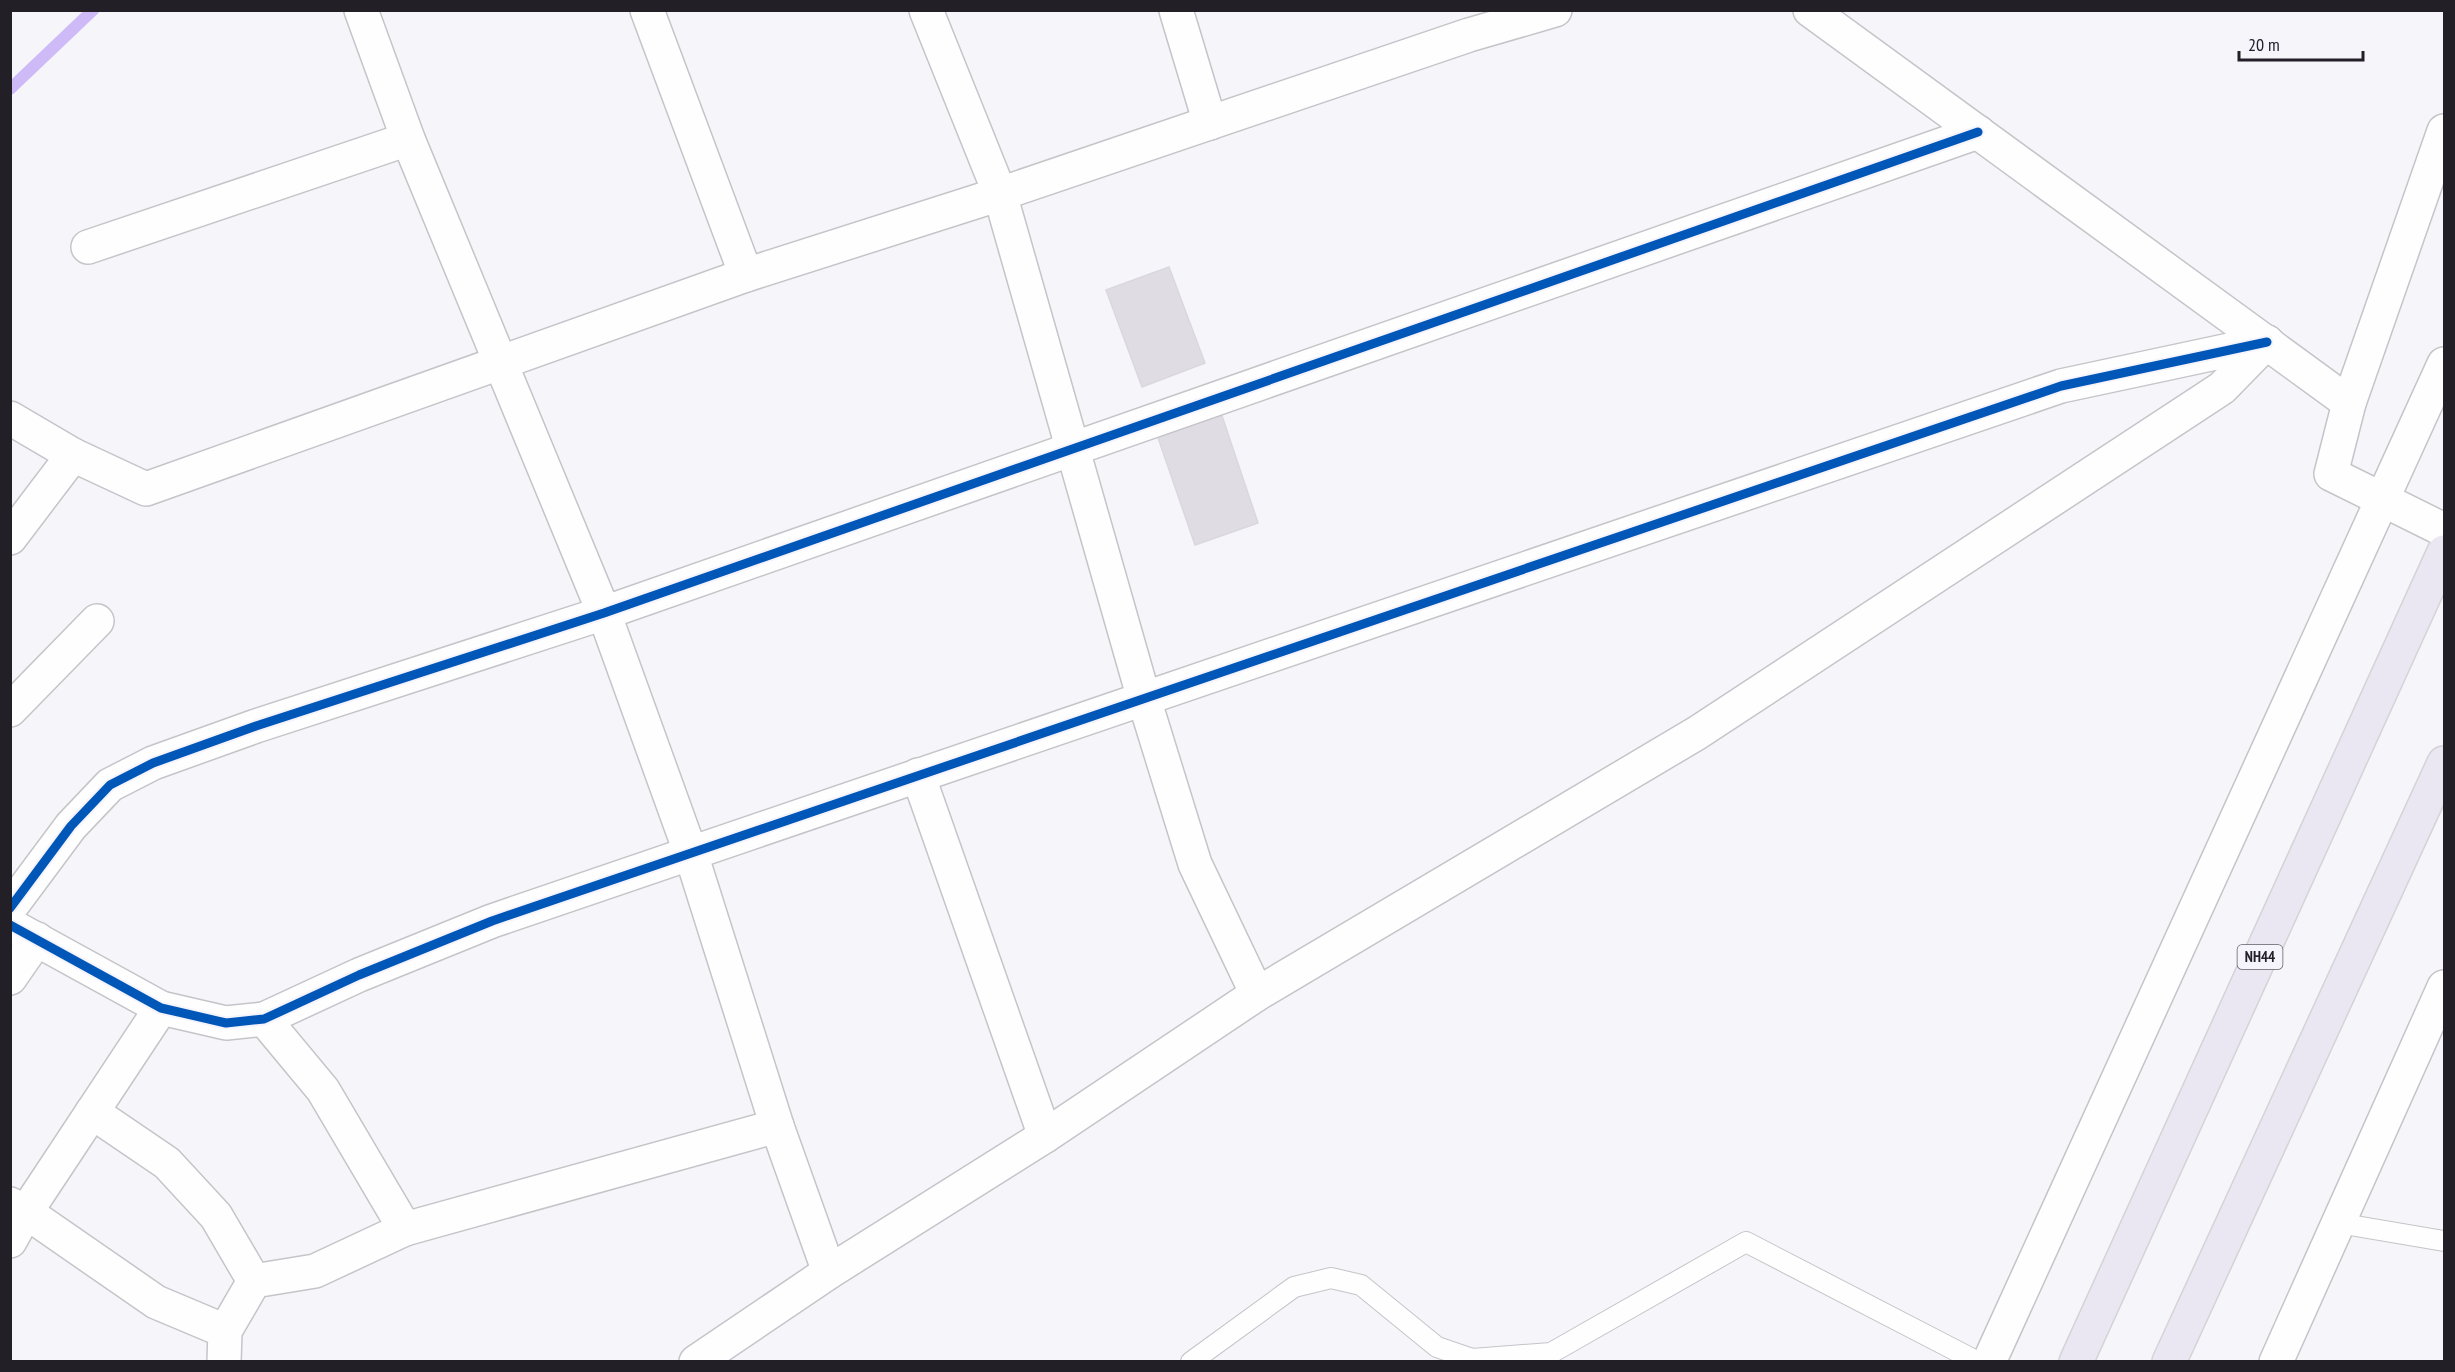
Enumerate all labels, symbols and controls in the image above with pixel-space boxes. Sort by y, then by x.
scale bar [2239,24,2364,62]
text: 20 m [2248,33,2280,56]
road number: NH44 [2238,945,2282,969]

